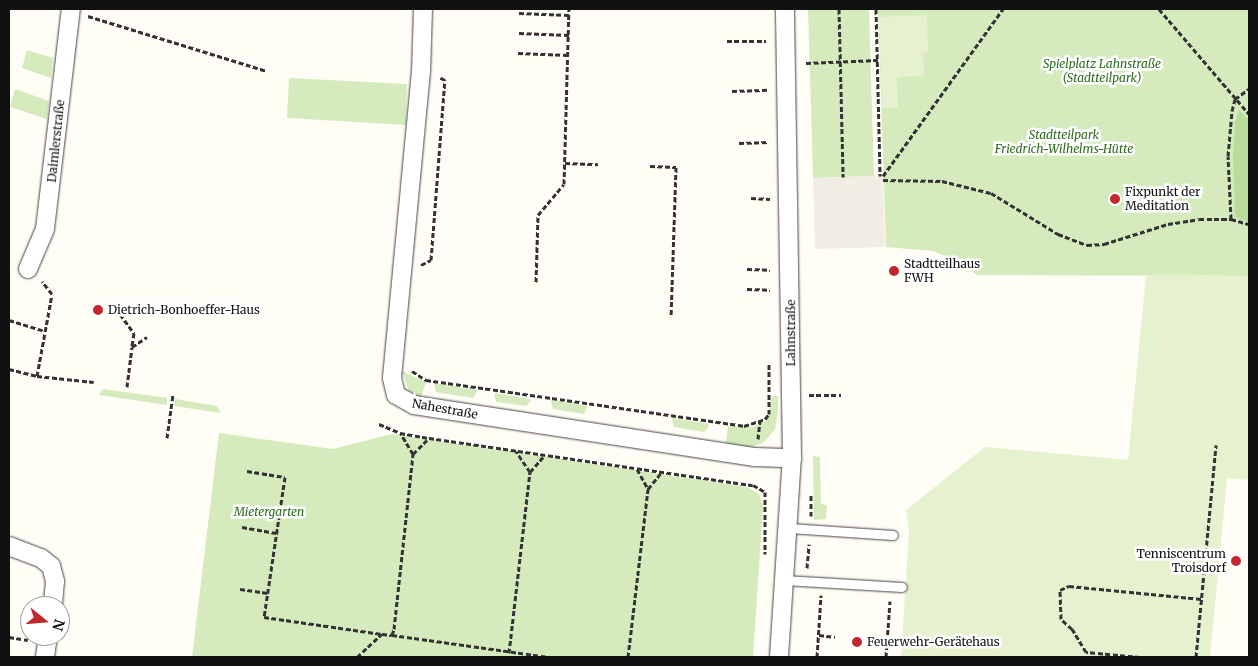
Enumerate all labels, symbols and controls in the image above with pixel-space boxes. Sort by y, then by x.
park label: Spielplatz Lahnstraße (Stadtteilpark) [1043,57,1161,85]
street label: Daimlerstraße [44,99,68,183]
park label: Stadtteilpark Friedrich-Wilhelms-Hütte [995,128,1133,156]
place label: Fixpunkt der Meditation [1125,185,1200,213]
marker: Fixpunkt der Meditation [1109,193,1121,205]
place label: Stadtteilhaus FWH [904,257,980,285]
marker: Stadtteilhaus FWH [888,265,900,277]
street label: Lahnstraße [784,300,798,366]
place label: Dietrich-Bonhoeffer-Haus [108,303,260,317]
marker: Dietrich-Bonhoeffer-Haus [92,304,104,316]
street label: Nahestraße [411,396,479,422]
park label: Mietergarten [234,505,304,519]
place label: Tenniscentrum Troisdorf [1137,547,1226,575]
marker: Tenniscentrum Troisdorf [1230,555,1242,567]
north arrow [20,596,70,646]
text: N [48,617,69,633]
place label: Feuerwehr-Gerätehaus [867,635,1000,649]
marker: Feuerwehr-Gerätehaus [851,636,863,648]

